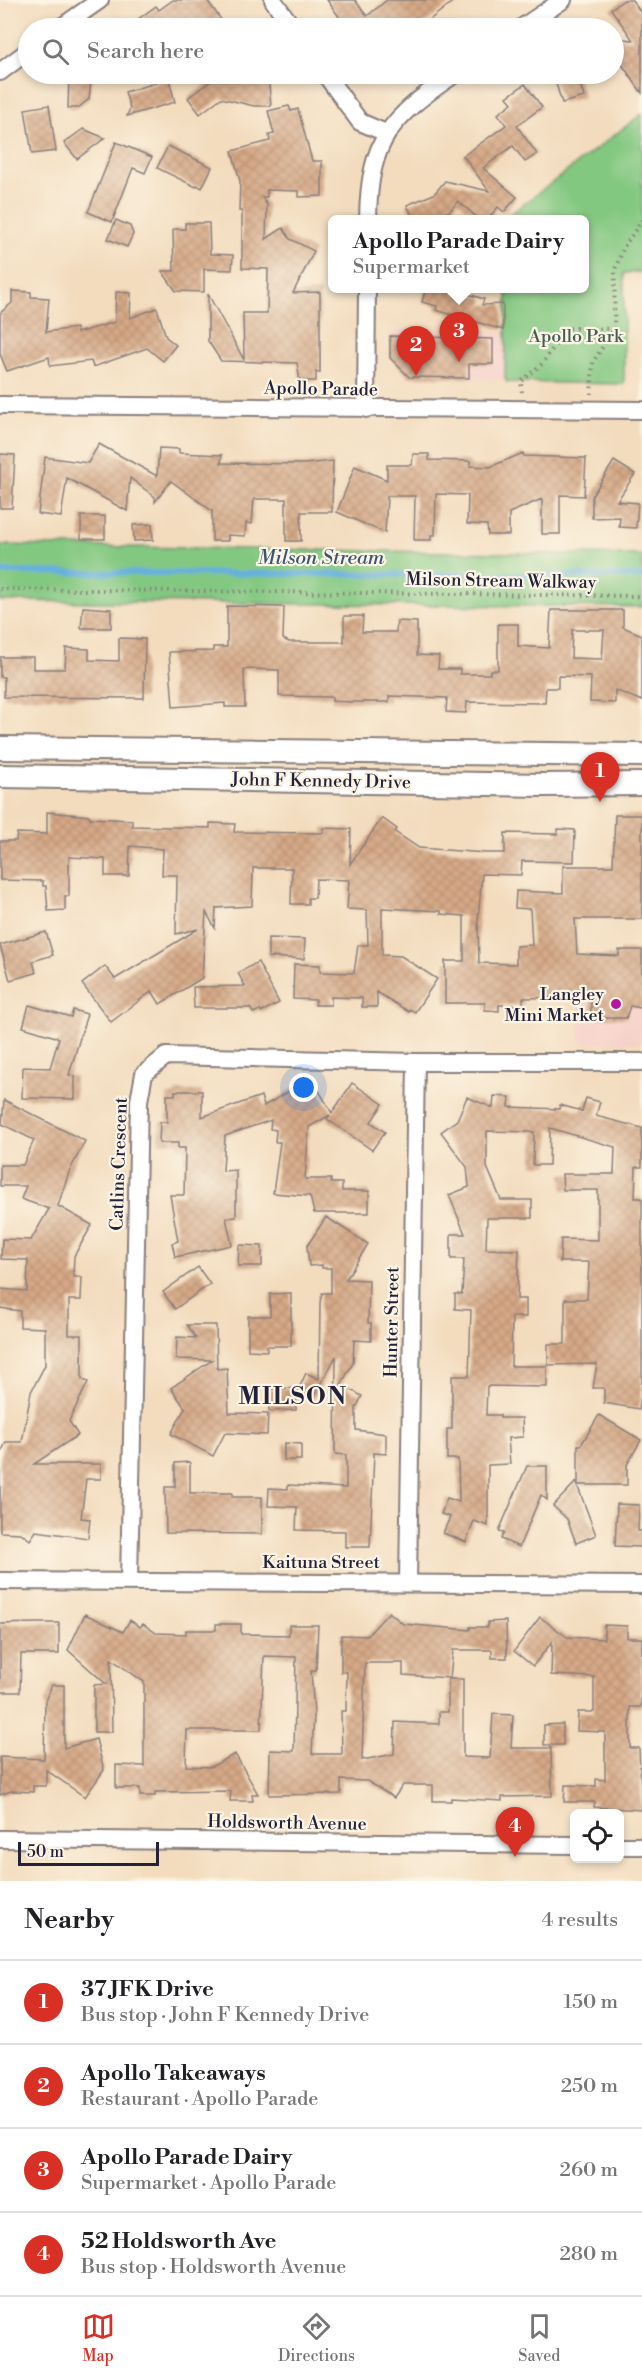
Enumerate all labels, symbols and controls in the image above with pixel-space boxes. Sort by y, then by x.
search box [18,18,624,84]
icon: search [39,35,72,68]
text: Search here [87,38,204,65]
popup [328,215,589,293]
text: Apollo Parade Dairy [353,228,564,255]
text: Supermarket [353,255,470,280]
pin: 3 [440,312,478,362]
park label: Apollo Park [528,325,625,348]
pin: 2 [396,326,436,376]
street label: Apollo Parade [263,376,378,401]
water label: Milson Stream [258,546,385,571]
street label: Milson Stream Walkway [405,568,597,594]
pin: 1 [580,752,620,802]
street label: John F Kennedy Drive [230,768,411,794]
place label: Langley Mini Market [504,983,605,1027]
marker: Langley Mini Market [609,997,623,1011]
your location [289,1073,318,1102]
street label: Catlins Crescent [105,1096,133,1231]
street label: Hunter Street [380,1266,404,1378]
district label: MILSON [238,1382,348,1412]
street label: Kaituna Street [262,1551,380,1574]
pin: 4 [496,1808,534,1857]
map controls [570,1809,624,1863]
button: locate [570,1809,624,1863]
street label: Holdsworth Avenue [207,1810,367,1836]
scale bar [18,1839,159,1866]
text: 50 m [27,1842,64,1862]
text: Nearby [24,1904,114,1936]
text: 4 results [541,1908,618,1933]
text: 37 JFK Drive [81,1976,214,2003]
text: 1 [39,1990,48,2015]
text: 150 m [563,1990,618,2015]
text: Bus stop · John F Kennedy Drive [81,2003,369,2028]
text: Apollo Takeaways [81,2060,266,2087]
text: 2 [37,2074,50,2099]
text: 250 m [561,2074,618,2099]
text: Restaurant · Apollo Parade [81,2087,318,2112]
text: Apollo Parade Dairy [81,2144,292,2171]
text: 3 [37,2158,50,2183]
text: 260 m [560,2158,618,2183]
text: Supermarket · Apollo Parade [81,2171,336,2196]
text: 52 Holdsworth Ave [81,2228,276,2255]
text: 4 [37,2242,50,2267]
text: 280 m [559,2242,618,2267]
text: Bus stop · Holdsworth Avenue [81,2255,346,2280]
tab: Map [82,2310,115,2366]
tab: Directions [278,2310,355,2366]
tab: Saved [518,2310,560,2366]

